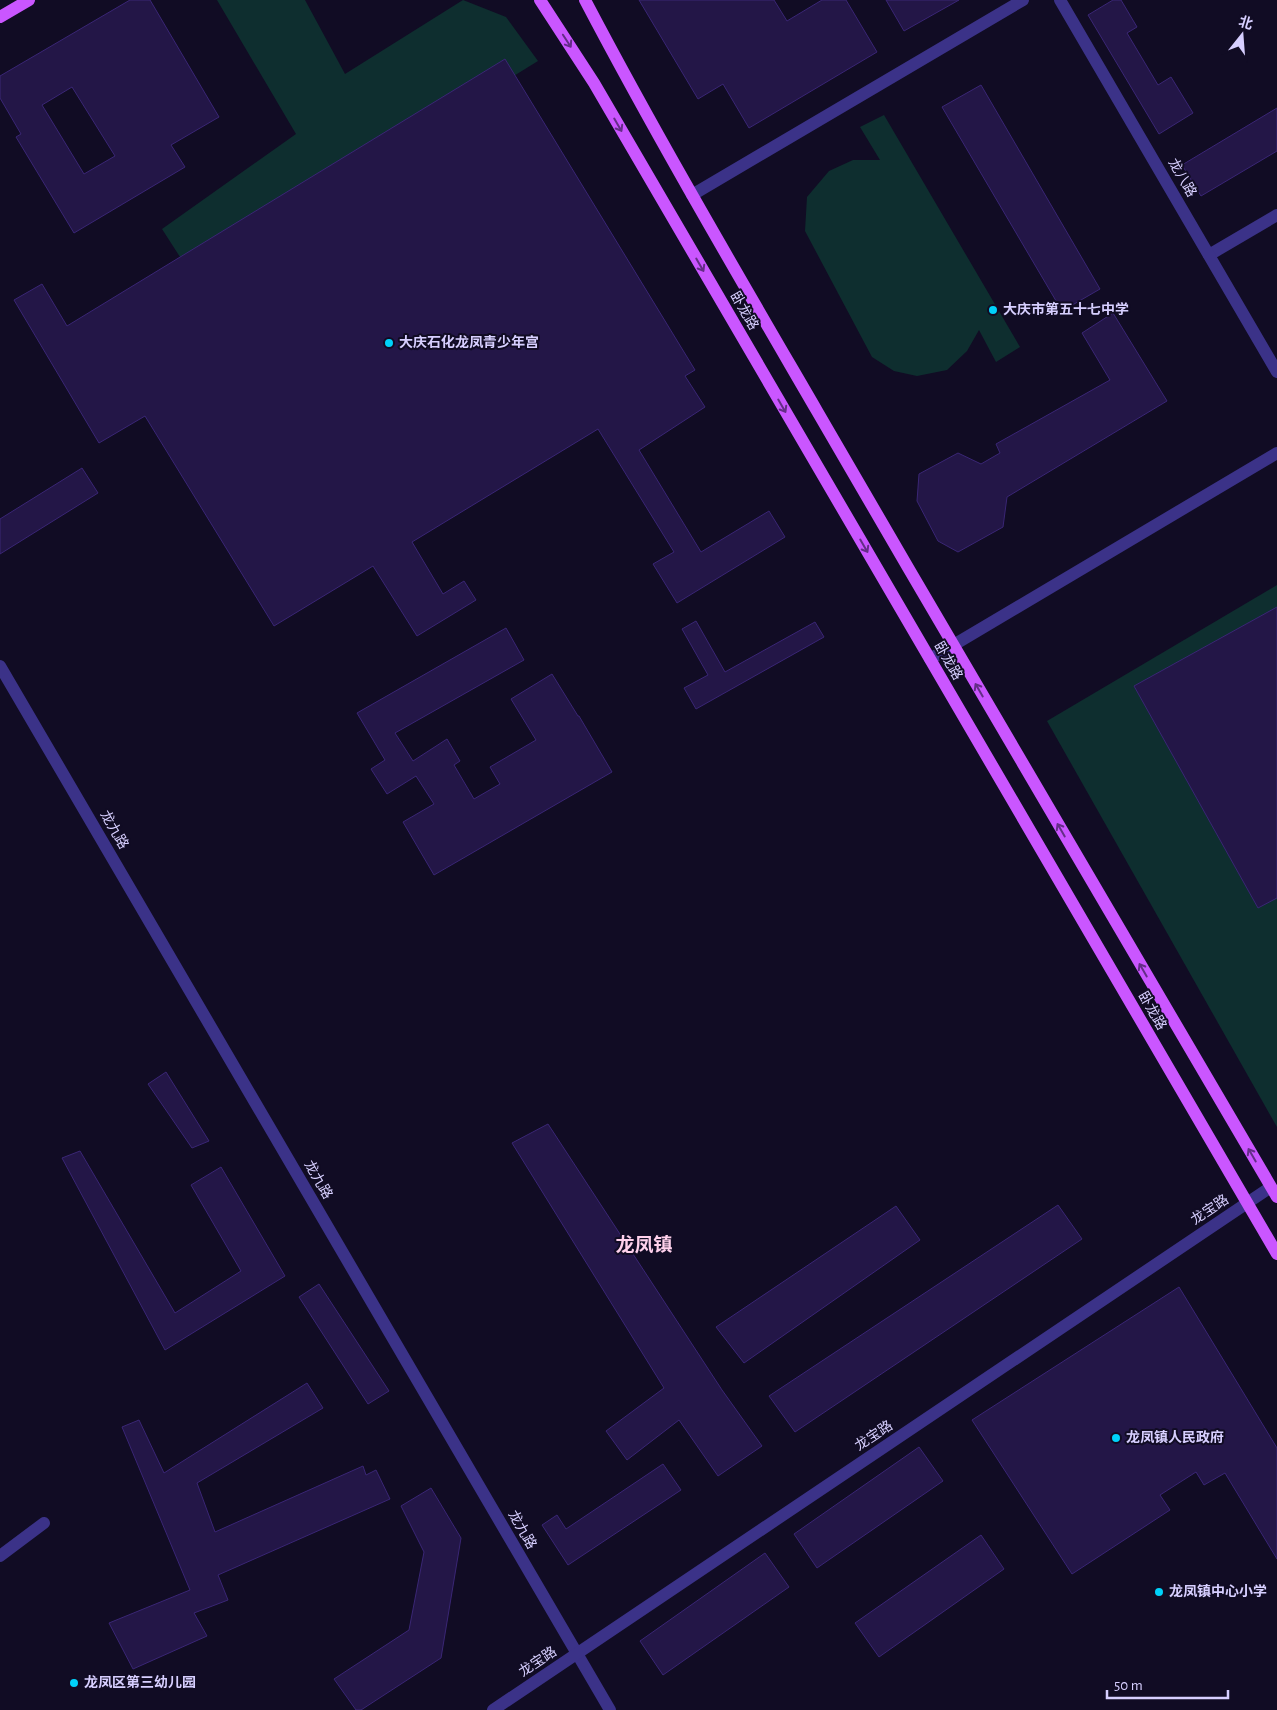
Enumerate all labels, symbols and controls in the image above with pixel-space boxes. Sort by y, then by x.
north arrow [1217,10,1267,60]
text: 北 [1237,14,1255,32]
one-way arrow [561,34,572,48]
one-way arrow [614,117,624,131]
street label: 龙八路 [1165,155,1200,200]
one-way arrow [696,258,706,272]
street label: 卧龙路 [727,288,762,333]
place label: 大庆市第五十七中学 [1003,301,1129,317]
marker: 大庆市第五十七中学 [987,304,999,316]
place label: 大庆石化龙凤青少年宫 [399,334,539,350]
marker: 大庆石化龙凤青少年宫 [383,337,395,349]
one-way arrow [778,398,788,412]
one-way arrow [859,538,869,553]
street label: 卧龙路 [931,638,966,683]
one-way arrow [973,683,983,697]
street label: 龙九路 [97,807,132,852]
one-way arrow [1056,822,1066,837]
one-way arrow [1138,963,1148,977]
street label: 卧龙路 [1135,988,1170,1033]
one-way arrow [1247,1149,1257,1163]
street label: 龙九路 [301,1157,336,1202]
street label: 龙宝路 [1188,1191,1231,1228]
district label: 龙凤镇 [615,1234,673,1255]
street label: 龙宝路 [852,1417,895,1454]
place label: 龙凤镇人民政府 [1126,1429,1224,1445]
marker: 龙凤镇人民政府 [1110,1432,1122,1444]
street label: 龙九路 [505,1507,540,1552]
place label: 龙凤镇中心小学 [1169,1583,1267,1599]
marker: 龙凤镇中心小学 [1153,1586,1165,1598]
street label: 龙宝路 [516,1643,559,1680]
scale bar [1107,1668,1228,1700]
place label: 龙凤区第三幼儿园 [84,1674,196,1690]
marker: 龙凤区第三幼儿园 [68,1677,80,1689]
text: 50 m [1114,1678,1143,1693]

